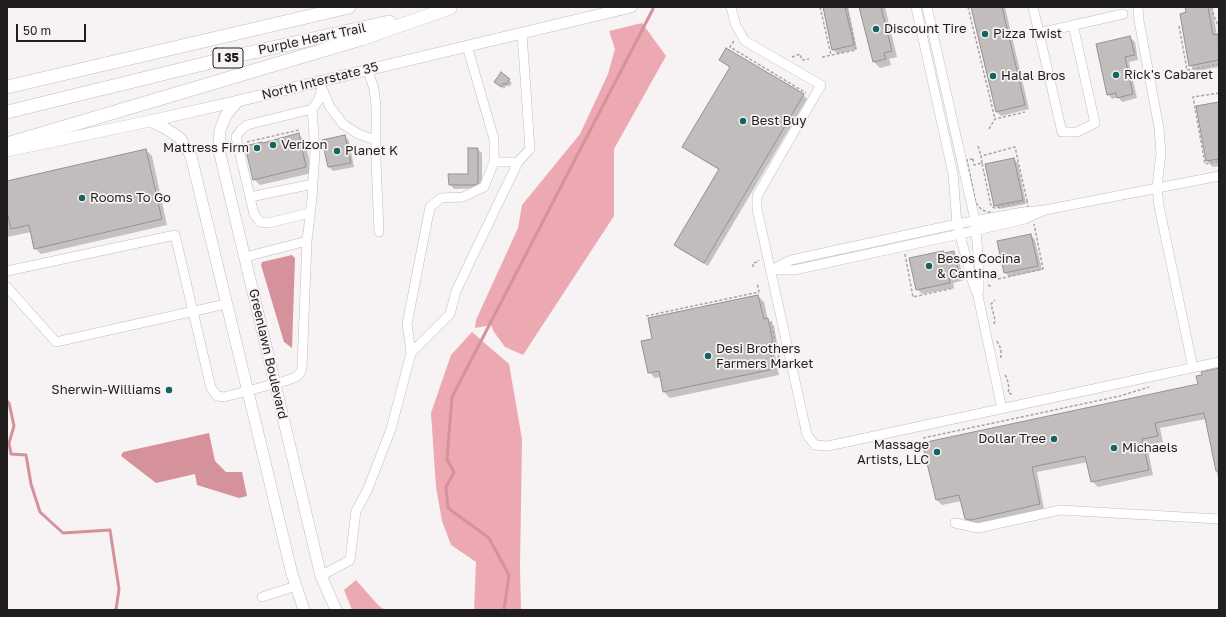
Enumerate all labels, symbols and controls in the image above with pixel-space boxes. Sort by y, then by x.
scale bar [18,16,88,42]
street label: Purple Heart Trail [257,20,367,58]
place label: Discount Tire [884,21,967,37]
text: 50 m [23,23,51,38]
marker: Discount Tire [871,24,881,34]
place label: Pizza Twist [993,26,1062,42]
marker: Pizza Twist [980,29,990,39]
road number: I 35 [213,48,243,68]
street label: North Interstate 35 [260,59,380,103]
place label: Rick's Cabaret [1124,67,1213,83]
place label: Halal Bros [1001,68,1065,84]
marker: Rick's Cabaret [1111,70,1121,80]
marker: Halal Bros [988,71,998,81]
place label: Best Buy [751,113,806,129]
marker: Best Buy [738,116,748,126]
place label: Verizon [281,137,327,153]
place label: Mattress Firm [163,140,249,156]
marker: Verizon [268,140,278,150]
marker: Mattress Firm [252,143,262,153]
place label: Planet K [345,143,398,159]
marker: Planet K [332,146,342,156]
place label: Rooms To Go [90,190,171,206]
marker: Rooms To Go [77,193,87,203]
place label: Besos Cocina & Cantina [937,251,1021,282]
marker: Besos Cocina & Cantina [924,261,934,271]
street label: Greenlawn Boulevard [245,287,291,421]
place label: Desi Brothers Farmers Market [716,341,814,372]
marker: Desi Brothers Farmers Market [703,351,713,361]
place label: Sherwin-Williams [51,382,161,398]
marker: Sherwin-Williams [164,385,174,395]
place label: Dollar Tree [978,431,1046,447]
marker: Dollar Tree [1049,434,1059,444]
place label: Massage Artists, LLC [857,437,929,468]
place label: Michaels [1122,440,1178,456]
marker: Michaels [1109,443,1119,453]
marker: Massage Artists, LLC [932,447,942,457]

